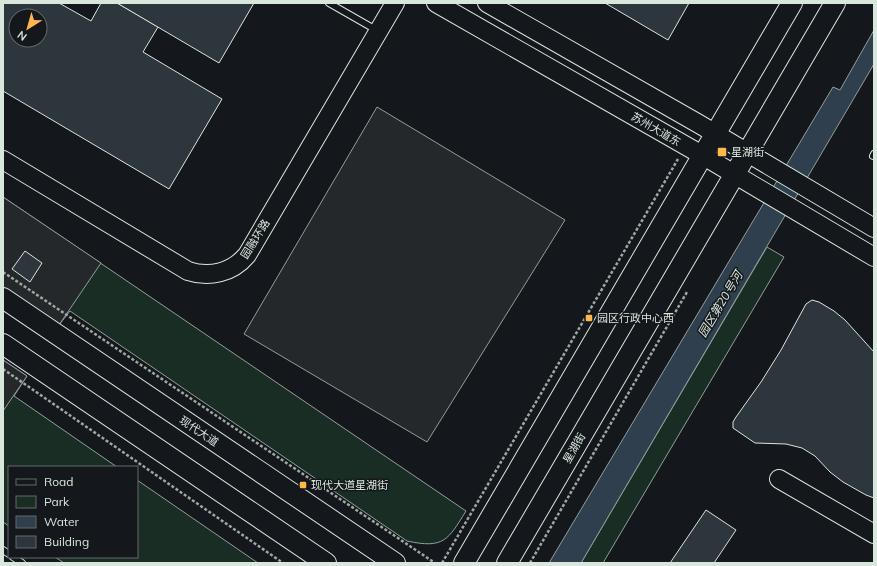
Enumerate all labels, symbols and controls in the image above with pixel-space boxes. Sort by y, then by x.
north arrow [8,8,48,48]
text: N [14,28,30,44]
street label: 苏州大道东 [629,109,683,149]
place label: 星湖街 [731,145,764,159]
marker: 星湖街 [716,146,728,158]
street label: 园融环路 [237,217,273,261]
water label: 园区第20号河 [694,267,747,340]
place label: 园区行政中心西 [597,311,674,325]
marker: 园区行政中心西 [584,313,594,323]
street label: 现代大道 [177,413,221,449]
street label: 星湖街 [560,430,588,466]
legend [8,466,138,558]
text: Road [44,474,73,489]
place label: 现代大道星湖街 [311,478,388,492]
marker: 现代大道星湖街 [298,480,308,490]
text: Park [44,494,70,509]
text: Water [44,514,80,529]
text: Building [44,534,89,549]

